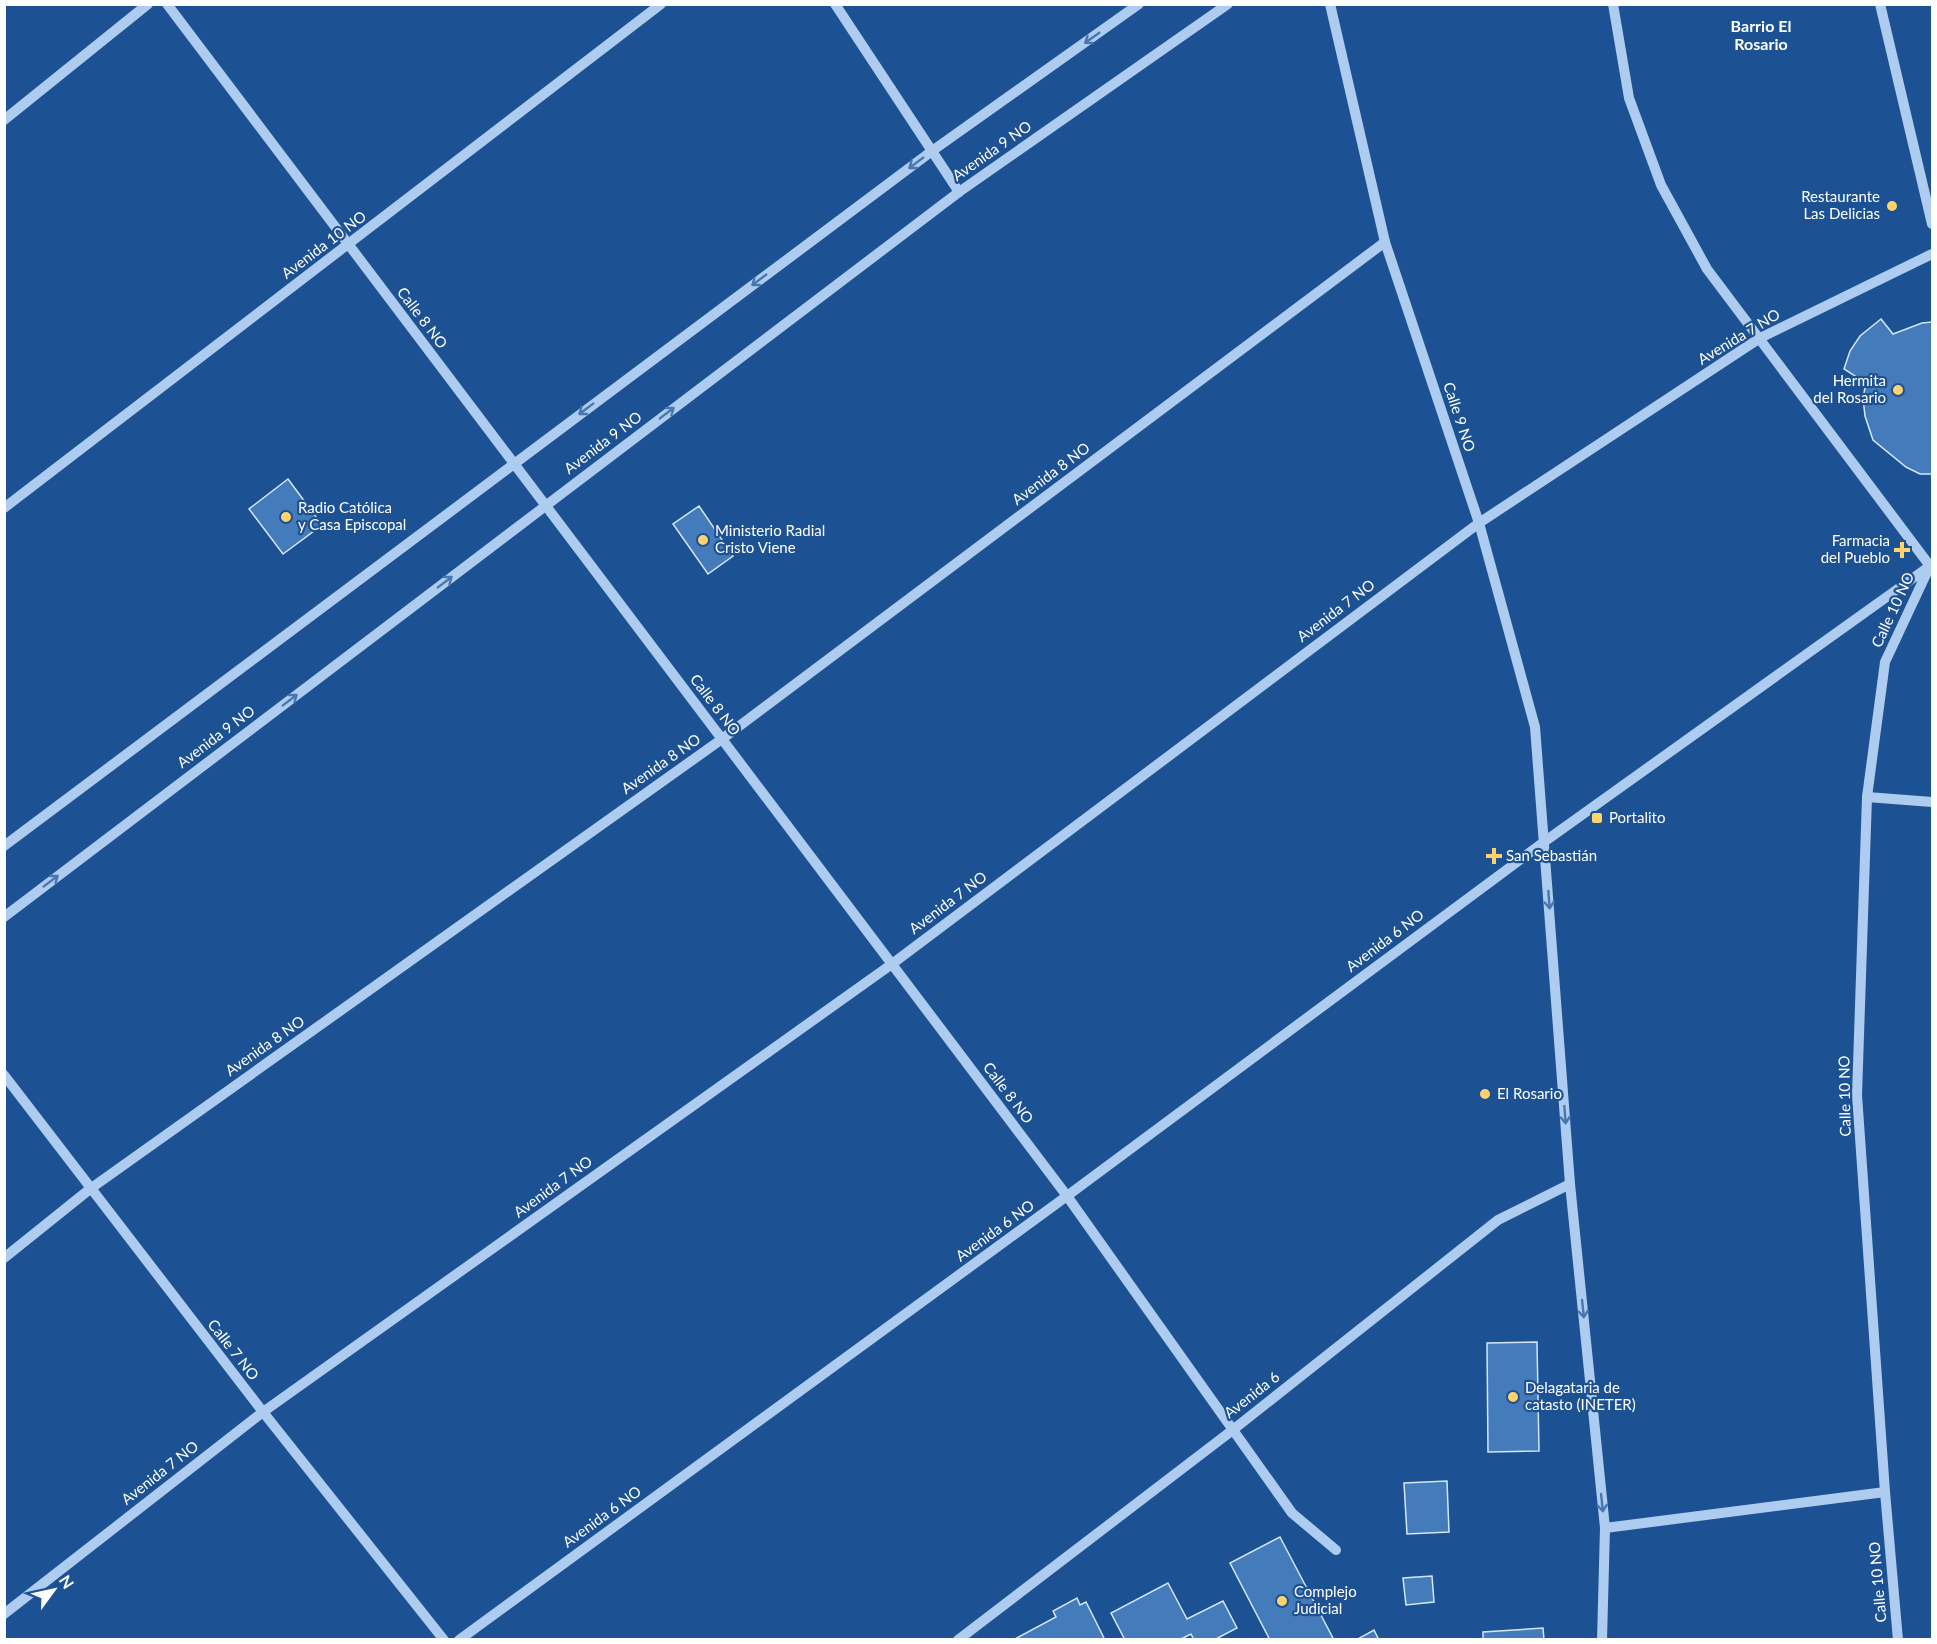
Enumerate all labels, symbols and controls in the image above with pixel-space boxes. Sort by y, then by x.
district label: Barrio El Rosario [1731,16,1791,53]
one-way arrow [1084,32,1100,44]
street label: Avenida 9 NO [948,116,1035,184]
one-way arrow [908,157,924,170]
place label: Restaurante Las Delicias [1801,187,1880,222]
marker: Restaurante Las Delicias [1885,199,1899,213]
street label: Avenida 10 NO [278,207,369,282]
one-way arrow [752,274,768,286]
street label: Calle 8 NO [394,283,452,352]
street label: Avenida 7 NO [1694,305,1783,368]
place label: Hermita del Rosario [1813,371,1886,406]
street label: Calle 9 NO [1440,380,1480,454]
marker: Hermita del Rosario [1891,383,1905,397]
one-way arrow [578,402,594,415]
street label: Avenida 9 NO [560,407,645,477]
one-way arrow [659,407,675,419]
street label: Avenida 8 NO [1008,438,1093,508]
place label: Radio Católica y Casa Episcopal [298,498,406,533]
marker: Radio Católica y Casa Episcopal [279,510,293,524]
place label: Ministerio Radial Cristo Viene [715,521,825,556]
place label: Farmacia del Pueblo [1821,531,1890,566]
marker: Ministerio Radial Cristo Viene [696,533,710,547]
marker: Farmacia del Pueblo [1895,543,1909,557]
street label: Calle 10 NO [1867,569,1917,650]
one-way arrow [437,575,453,588]
street label: Avenida 7 NO [1293,575,1378,645]
street label: Calle 8 NO [687,670,745,739]
one-way arrow [282,693,298,706]
street label: Avenida 9 NO [173,701,258,771]
street label: Avenida 8 NO [617,729,704,797]
place label: Portalito [1609,808,1665,826]
marker: Portalito [1590,811,1604,825]
place label: San Sebastián [1506,846,1597,864]
marker: San Sebastián [1487,849,1501,863]
street label: Avenida 7 NO [905,867,990,937]
one-way arrow [43,875,59,888]
one-way arrow [1543,889,1554,909]
street label: Avenida 6 NO [1342,905,1427,975]
street label: Avenida 8 NO [221,1011,308,1079]
street label: Calle 10 NO [1834,1055,1854,1137]
street label: Calle 8 NO [980,1058,1038,1127]
place label: El Rosario [1497,1084,1562,1102]
marker: El Rosario [1478,1087,1492,1101]
one-way arrow [1560,1105,1571,1125]
street label: Avenida 7 NO [510,1152,595,1221]
street label: Avenida 6 NO [952,1196,1037,1265]
one-way arrow [1578,1299,1589,1319]
street label: Calle 7 NO [204,1315,263,1383]
street label: Avenida 6 [1220,1367,1283,1421]
place label: Delagataria de catasto (INETER) [1525,1378,1636,1413]
marker: Delagataria de catasto (INETER) [1506,1390,1520,1404]
street label: Avenida 7 NO [117,1437,201,1508]
street label: Avenida 6 NO [559,1482,644,1551]
one-way arrow [1597,1493,1608,1513]
street label: Calle 10 NO [1865,1541,1890,1623]
north arrow [24,1560,84,1620]
text: N [56,1571,78,1592]
place label: Complejo Judicial [1294,1582,1357,1617]
marker: Complejo Judicial [1275,1594,1289,1608]

